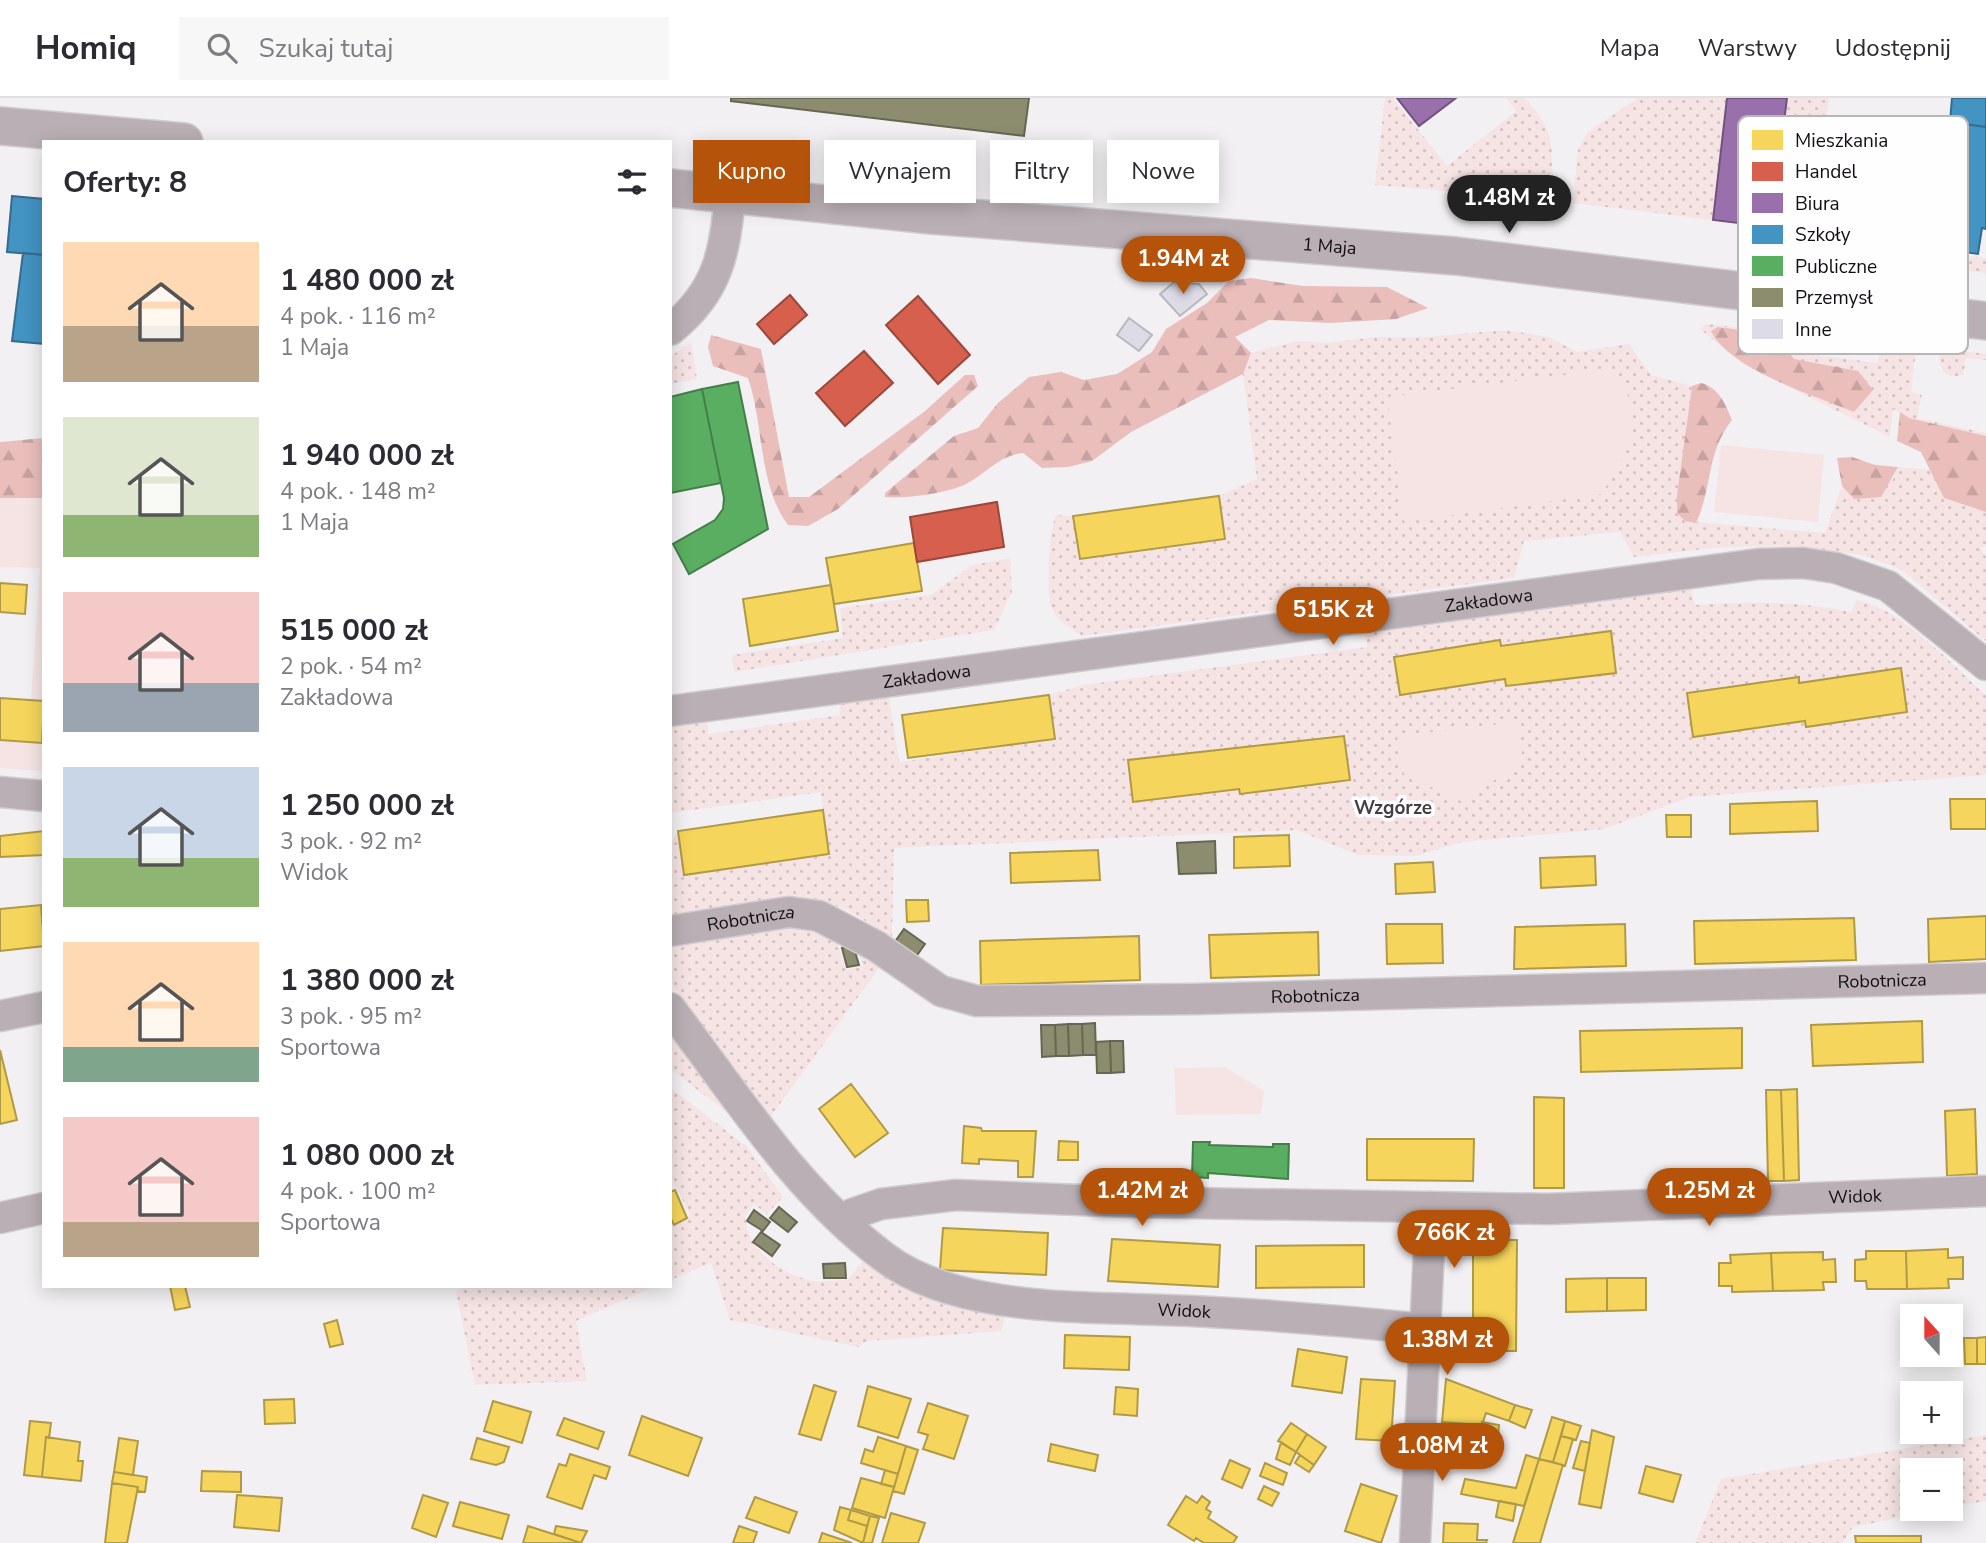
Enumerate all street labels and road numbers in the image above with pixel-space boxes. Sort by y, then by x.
street label: 1 Maja [1301,232,1357,260]
street label: Zakładowa [1443,583,1534,618]
street label: Zakładowa [881,658,972,694]
street label: Robotnicza [705,900,797,937]
street label: Robotnicza [1837,968,1927,994]
street label: Robotnicza [1270,983,1360,1009]
street label: Widok [1828,1183,1883,1209]
street label: Widok [1157,1298,1213,1324]

